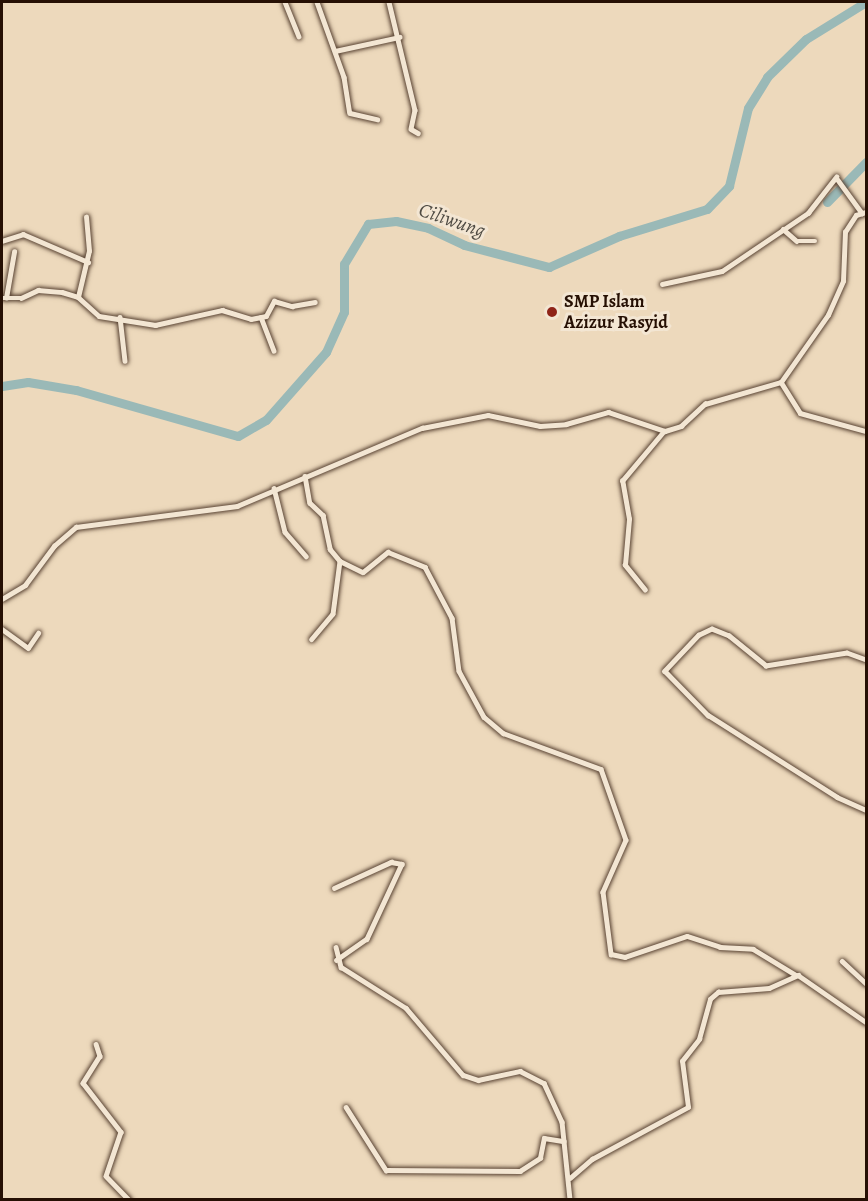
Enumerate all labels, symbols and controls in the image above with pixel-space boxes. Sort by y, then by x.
water label: Ciliwung [416,197,488,243]
place label: SMP Islam Azizur Rasyid [564,291,668,334]
marker: SMP Islam Azizur Rasyid [545,305,559,319]

